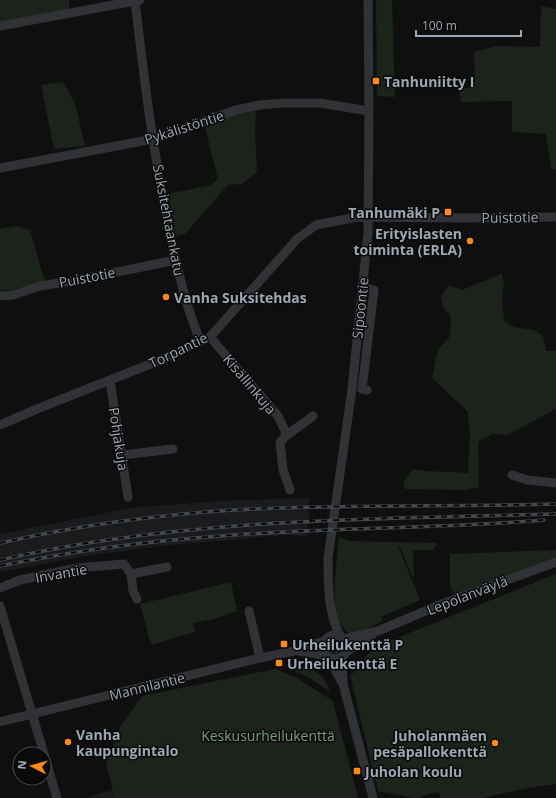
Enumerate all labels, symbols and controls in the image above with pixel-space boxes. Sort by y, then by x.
scale bar [416,12,521,38]
text: 100 m [422,17,457,34]
place label: Tanhuniitty I [384,72,474,91]
marker: Tanhuniitty I [371,76,381,86]
street label: Pykälistöntie [142,105,226,149]
street label: Suksitehtaankatu [149,163,189,277]
place label: Tanhumäki P [348,203,440,222]
marker: Tanhumäki P [443,207,453,217]
street label: Puistotie [481,207,539,227]
place label: Erityislasten toiminta (ERLA) [353,224,462,259]
marker: Erityislasten toiminta (ERLA) [465,236,475,246]
street label: Puistotie [57,262,117,292]
street label: Sipoontie [347,276,373,340]
place label: Vanha Suksitehdas [174,288,307,307]
marker: Vanha Suksitehdas [161,292,171,302]
street label: Torpantie [145,328,211,372]
street label: Kisällinkuja [219,350,281,418]
street label: Pohjakuja [105,406,133,472]
street label: Invantie [34,559,89,587]
street label: Lepolanväylä [424,571,510,619]
place label: Urheilukenttä P [292,635,404,654]
marker: Urheilukenttä P [279,639,289,649]
place label: Urheilukenttä E [287,654,398,673]
marker: Urheilukenttä E [274,658,284,668]
street label: Mannilantie [107,667,187,705]
place label: Vanha kaupungintalo [76,725,179,760]
park label: Keskusurheilukenttä [201,726,335,745]
place label: Juholanmäen pesäpallokenttä [373,726,487,761]
marker: Vanha kaupungintalo [63,737,73,747]
marker: Juholanmäen pesäpallokenttä [490,738,500,748]
north arrow [12,746,52,786]
text: N [14,760,29,770]
place label: Juholan koulu [363,762,462,781]
marker: Juholan koulu [352,766,362,776]

